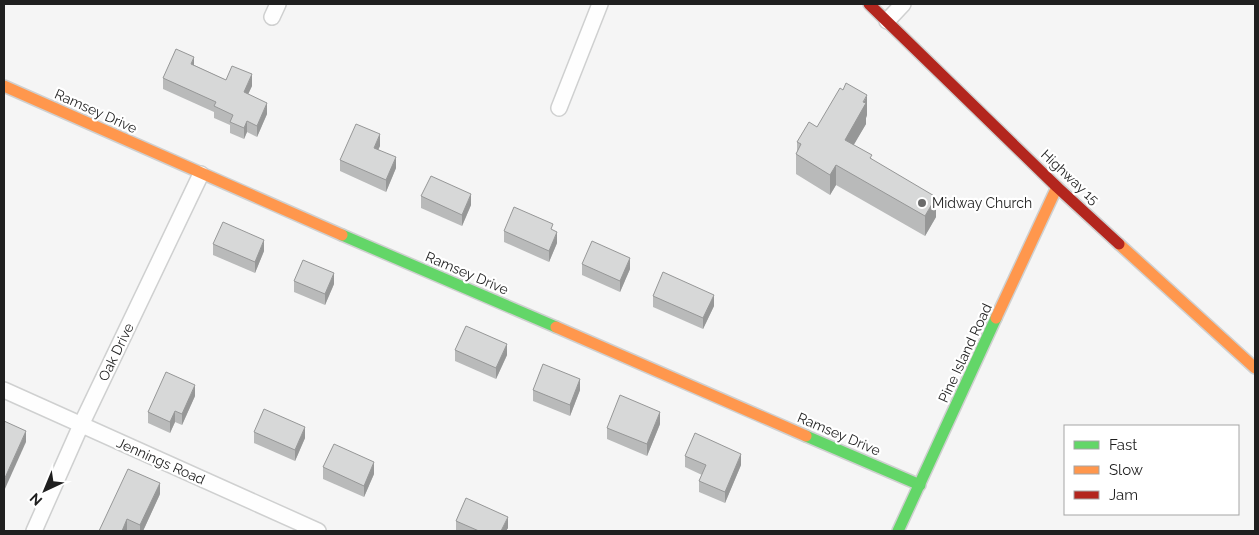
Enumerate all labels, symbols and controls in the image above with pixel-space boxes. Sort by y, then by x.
street label: Ramsey Drive [52,86,140,136]
street label: Highway 15 [1038,146,1102,208]
place label: Midway Church [932,195,1032,211]
marker: Midway Church [916,197,928,209]
street label: Ramsey Drive [423,248,511,298]
street label: Pine Island Road [935,301,995,405]
street label: Oak Drive [95,320,137,384]
street label: Ramsey Drive [795,409,883,459]
legend [1064,425,1239,515]
street label: Jennings Road [114,434,208,488]
text: Fast [1109,436,1137,454]
text: Slow [1109,461,1143,479]
north arrow [20,465,70,515]
text: Jam [1109,486,1138,504]
text: N [27,490,45,509]

